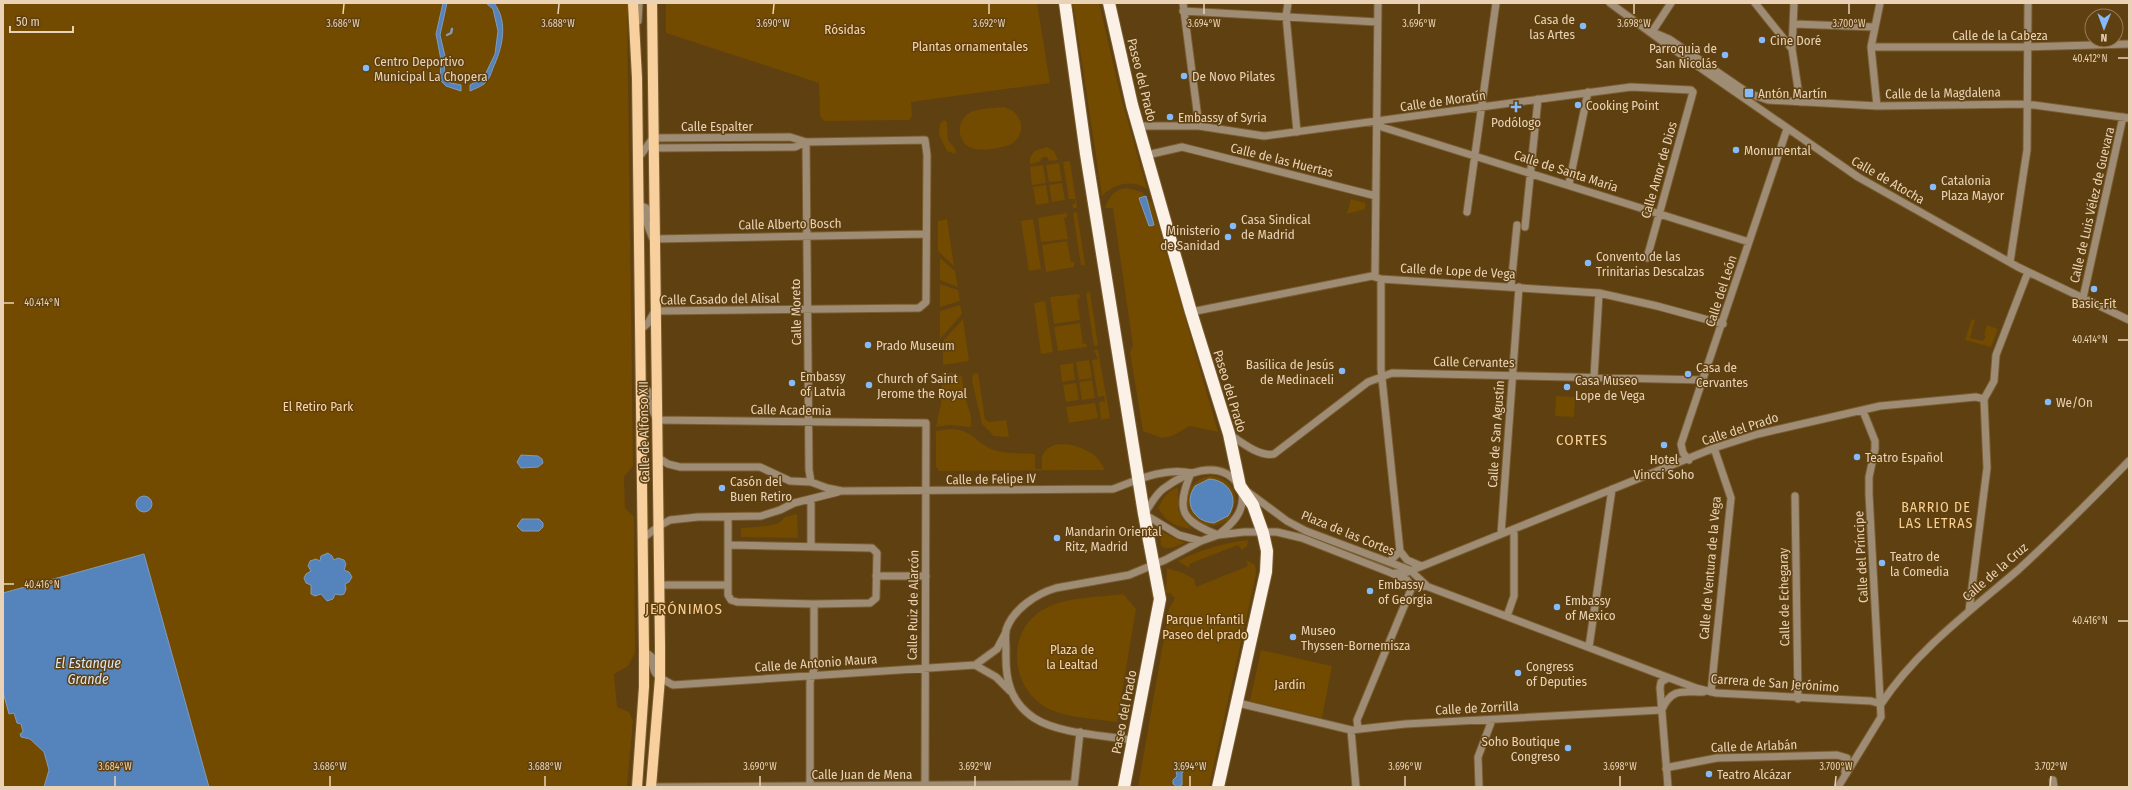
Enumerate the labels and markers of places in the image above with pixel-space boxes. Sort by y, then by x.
place label: Casa de las Artes [1529,12,1575,42]
marker: Casa de las Artes [1578,21,1588,31]
place label: Cine Doré [1770,33,1821,48]
marker: Cine Doré [1757,35,1767,45]
place label: Parroquia de San Nicolás [1649,41,1717,71]
marker: Parroquia de San Nicolás [1720,50,1730,60]
place label: Centro Deportivo Municipal La Chopera [374,54,488,84]
marker: Centro Deportivo Municipal La Chopera [361,63,371,73]
place label: De Novo Pilates [1192,69,1276,84]
marker: De Novo Pilates [1179,71,1189,81]
place label: Antón Martín [1758,86,1827,101]
marker: Antón Martín [1743,87,1755,99]
place label: Cooking Point [1586,98,1660,113]
marker: Cooking Point [1573,100,1583,110]
marker: Podólogo [1510,101,1522,113]
place label: Embassy of Syria [1178,110,1267,125]
marker: Embassy of Syria [1165,112,1175,122]
place label: Podólogo [1491,115,1541,130]
place label: Monumental [1744,143,1811,158]
marker: Monumental [1731,145,1741,155]
place label: Catalonia Plaza Mayor [1941,173,2005,203]
marker: Catalonia Plaza Mayor [1928,182,1938,192]
place label: Casa Sindical de Madrid [1241,212,1311,242]
marker: Casa Sindical de Madrid [1228,221,1238,231]
place label: Ministerio de Sanidad [1160,223,1220,253]
marker: Ministerio de Sanidad [1223,232,1233,242]
place label: Convento de las Trinitarias Descalzas [1596,249,1705,279]
marker: Convento de las Trinitarias Descalzas [1583,258,1593,268]
marker: Basic-Fit [2089,284,2099,294]
place label: Basic-Fit [2072,296,2117,311]
place label: Prado Museum [876,338,955,353]
marker: Prado Museum [863,340,873,350]
place label: Basílica de Jesús de Medinaceli [1246,357,1334,387]
place label: Casa de Cervantes [1696,360,1749,390]
marker: Basílica de Jesús de Medinaceli [1337,366,1347,376]
place label: Embassy of Latvia [800,369,846,399]
marker: Casa de Cervantes [1683,369,1693,379]
place label: Church of Saint Jerome the Royal [877,371,968,401]
place label: Casa Museo Lope de Vega [1575,373,1645,403]
marker: Embassy of Latvia [787,378,797,388]
marker: Church of Saint Jerome the Royal [864,380,874,390]
marker: Casa Museo Lope de Vega [1562,382,1572,392]
place label: We/On [2056,395,2093,410]
marker: We/On [2043,397,2053,407]
marker: Hotel Vincci Soho [1659,440,1669,450]
place label: Teatro Español [1865,450,1944,465]
place label: Hotel Vincci Soho [1634,452,1695,482]
marker: Teatro Español [1852,452,1862,462]
place label: Casón del Buen Retiro [730,474,792,504]
marker: Casón del Buen Retiro [717,483,727,493]
place label: Mandarin Oriental Ritz, Madrid [1065,524,1162,554]
marker: Mandarin Oriental Ritz, Madrid [1052,533,1062,543]
place label: Teatro de la Comedia [1890,549,1949,579]
marker: Teatro de la Comedia [1877,558,1887,568]
place label: Embassy of Georgia [1378,577,1433,607]
marker: Embassy of Georgia [1365,586,1375,596]
place label: Embassy of Mexico [1565,593,1616,623]
marker: Embassy of Mexico [1552,602,1562,612]
place label: Museo Thyssen-Bornemisza [1301,623,1410,653]
marker: Museo Thyssen-Bornemisza [1288,632,1298,642]
place label: Congress of Deputies [1526,659,1588,689]
marker: Congress of Deputies [1513,668,1523,678]
place label: Soho Boutique Congreso [1482,734,1560,764]
marker: Soho Boutique Congreso [1563,743,1573,753]
place label: Teatro Alcázar [1717,767,1792,782]
marker: Teatro Alcázar [1704,769,1714,779]

